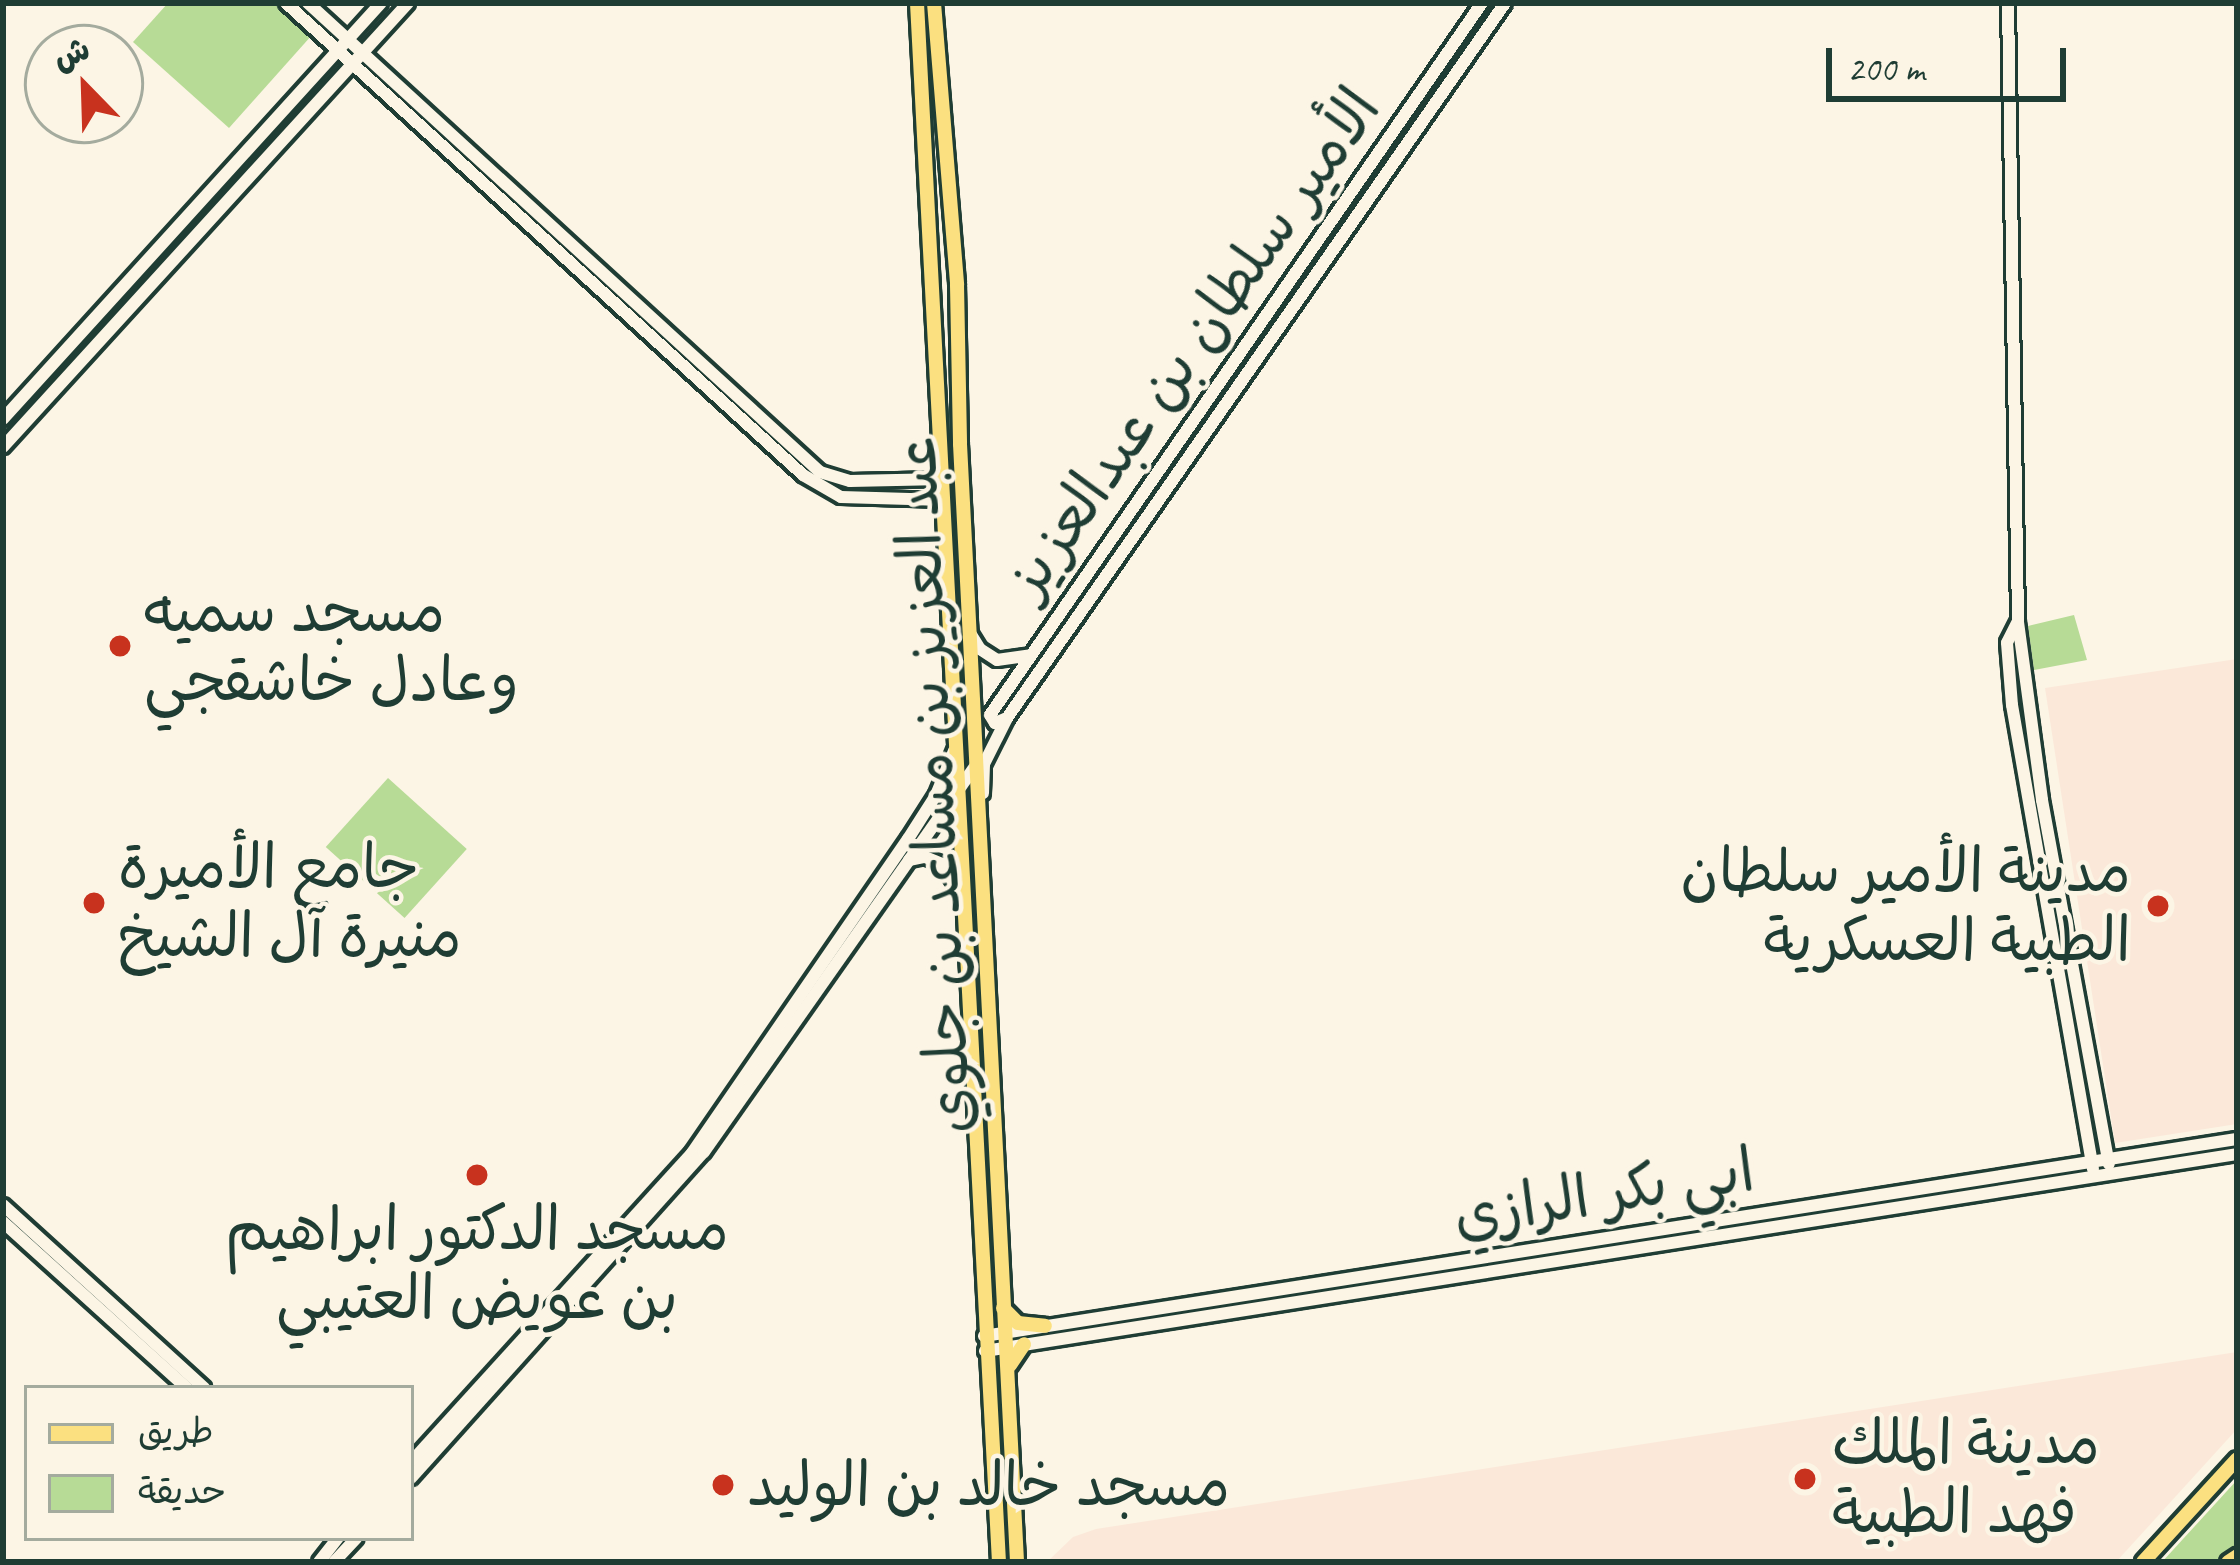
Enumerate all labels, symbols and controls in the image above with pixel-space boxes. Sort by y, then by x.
north arrow [24,24,144,144]
scale bar [1832,24,2072,98]
text: ش [46,27,96,80]
text: 200 m [1847,46,1924,92]
street label: الأمير سلطان بن عبدالعزيز [989,75,1395,611]
street label: عبد العزيز بن مساعد بن جلوي [879,435,987,1135]
place label: مسجد سميه وعادل خاشقجي [144,576,519,717]
marker: مسجد سميه وعادل خاشقجي [107,633,133,659]
place label: جامع الأميرة منيرة آل الشيخ [118,832,462,973]
place label: مدينة الأمير سلطان الطبية العسكرية [1681,836,2131,977]
marker: جامع الأميرة منيرة آل الشيخ [81,890,107,916]
marker: مدينة الأمير سلطان الطبية العسكرية [2142,890,2174,922]
street label: ابي بكر الرازي [1448,1134,1760,1252]
marker: مسجد الدكتور ابراهيم بن عويض العتيبي [464,1162,490,1188]
place label: مسجد الدكتور ابراهيم بن عويض العتيبي [225,1194,729,1335]
legend [24,1385,414,1541]
text: طريق [138,1408,214,1454]
place label: مدينة الملك فهد الطبية [1832,1408,2100,1549]
place label: مسجد خالد بن الوليد [747,1449,1230,1521]
marker: مدينة الملك فهد الطبية [1789,1463,1821,1495]
text: حديقة [138,1468,226,1514]
marker: مسجد خالد بن الوليد [710,1472,736,1498]

